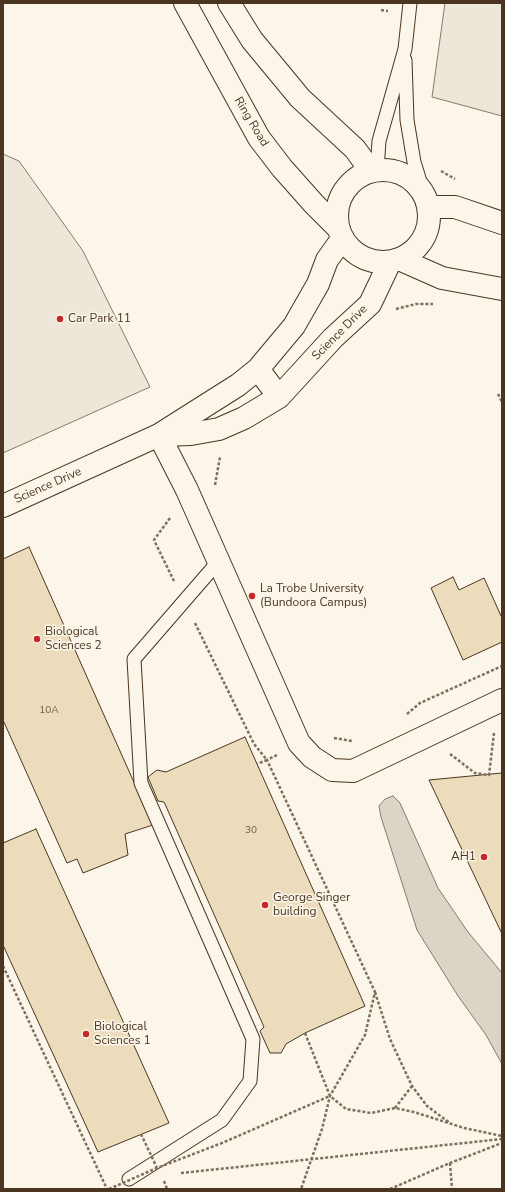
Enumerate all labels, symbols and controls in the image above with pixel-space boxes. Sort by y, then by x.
street label: Ring Road [230,94,272,150]
street label: Science Drive [309,302,371,364]
place label: Car Park 11 [68,312,131,326]
marker: Car Park 11 [55,314,65,324]
street label: Science Drive [12,465,84,507]
place label: La Trobe University (Bundoora Campus) [260,582,367,610]
marker: La Trobe University (Bundoora Campus) [247,591,257,601]
place label: Biological Sciences 2 [45,625,102,653]
marker: Biological Sciences 2 [32,634,42,644]
house number: 10A [39,705,59,717]
house number: 30 [245,825,257,837]
place label: AH1 [451,850,476,864]
marker: AH1 [479,852,489,862]
place label: George Singer building [273,891,350,919]
marker: George Singer building [260,900,270,910]
place label: Biological Sciences 1 [94,1020,151,1048]
marker: Biological Sciences 1 [81,1029,91,1039]

